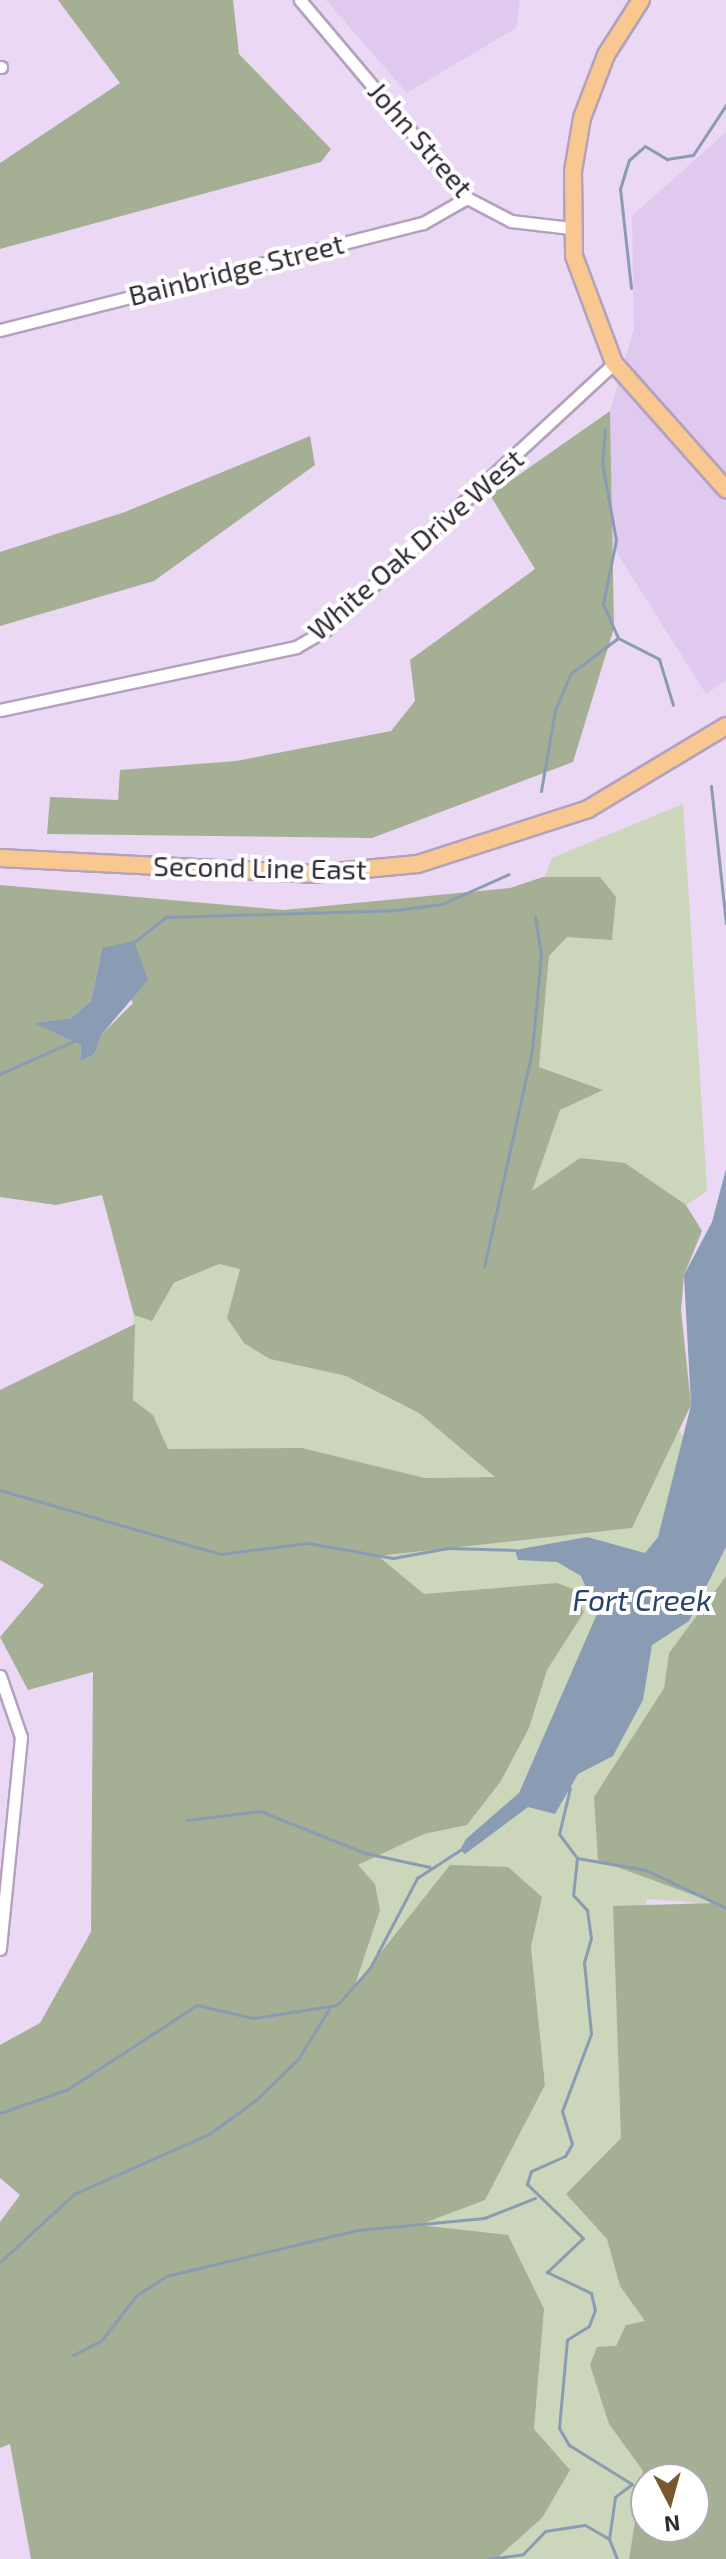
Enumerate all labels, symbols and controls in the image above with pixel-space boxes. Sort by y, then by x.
street label: John Street [362,74,480,204]
street label: Bainbridge Street [125,226,347,312]
street label: White Oak Drive West [300,441,530,647]
street label: Second Line East [153,848,367,886]
water label: Fort Creek [572,1581,712,1617]
north arrow [630,2463,710,2543]
text: N [663,2511,682,2539]

